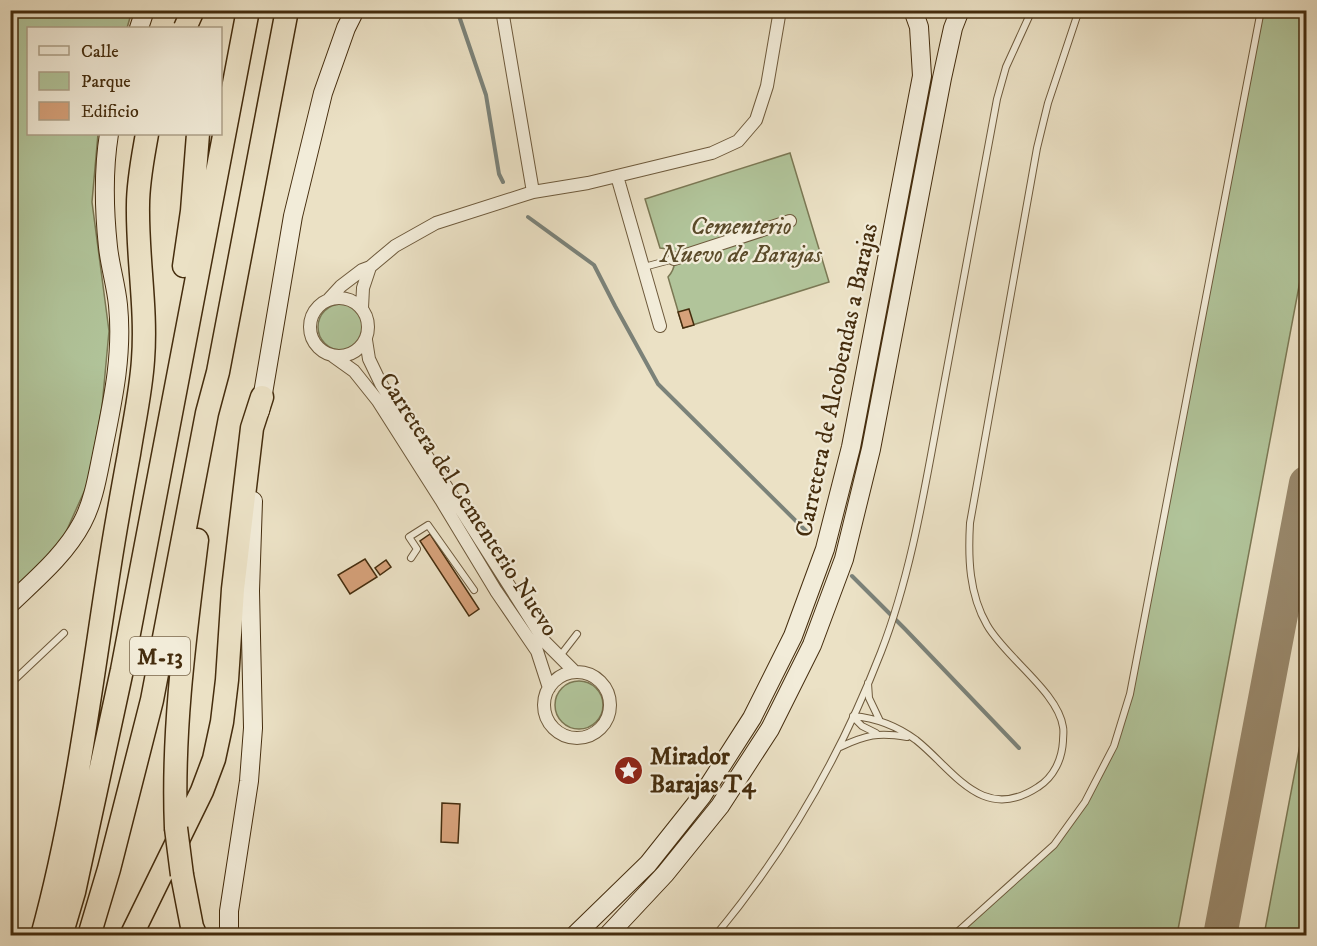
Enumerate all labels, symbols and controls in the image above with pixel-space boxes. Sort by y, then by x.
legend [27,27,222,135]
text: Calle [81,41,119,63]
text: Parque [81,71,131,93]
text: Edificio [81,101,139,123]
park label: Cementerio Nuevo de Barajas [658,212,823,270]
street label: Carretera de Alcobendas a Barajas [789,221,885,540]
street label: Carretera del Cementerio Nuevo [372,367,565,642]
road number: M-13 [130,637,190,675]
place label: Mirador Barajas T4 [650,742,757,800]
place icon: Mirador Barajas T4 [613,754,645,786]

